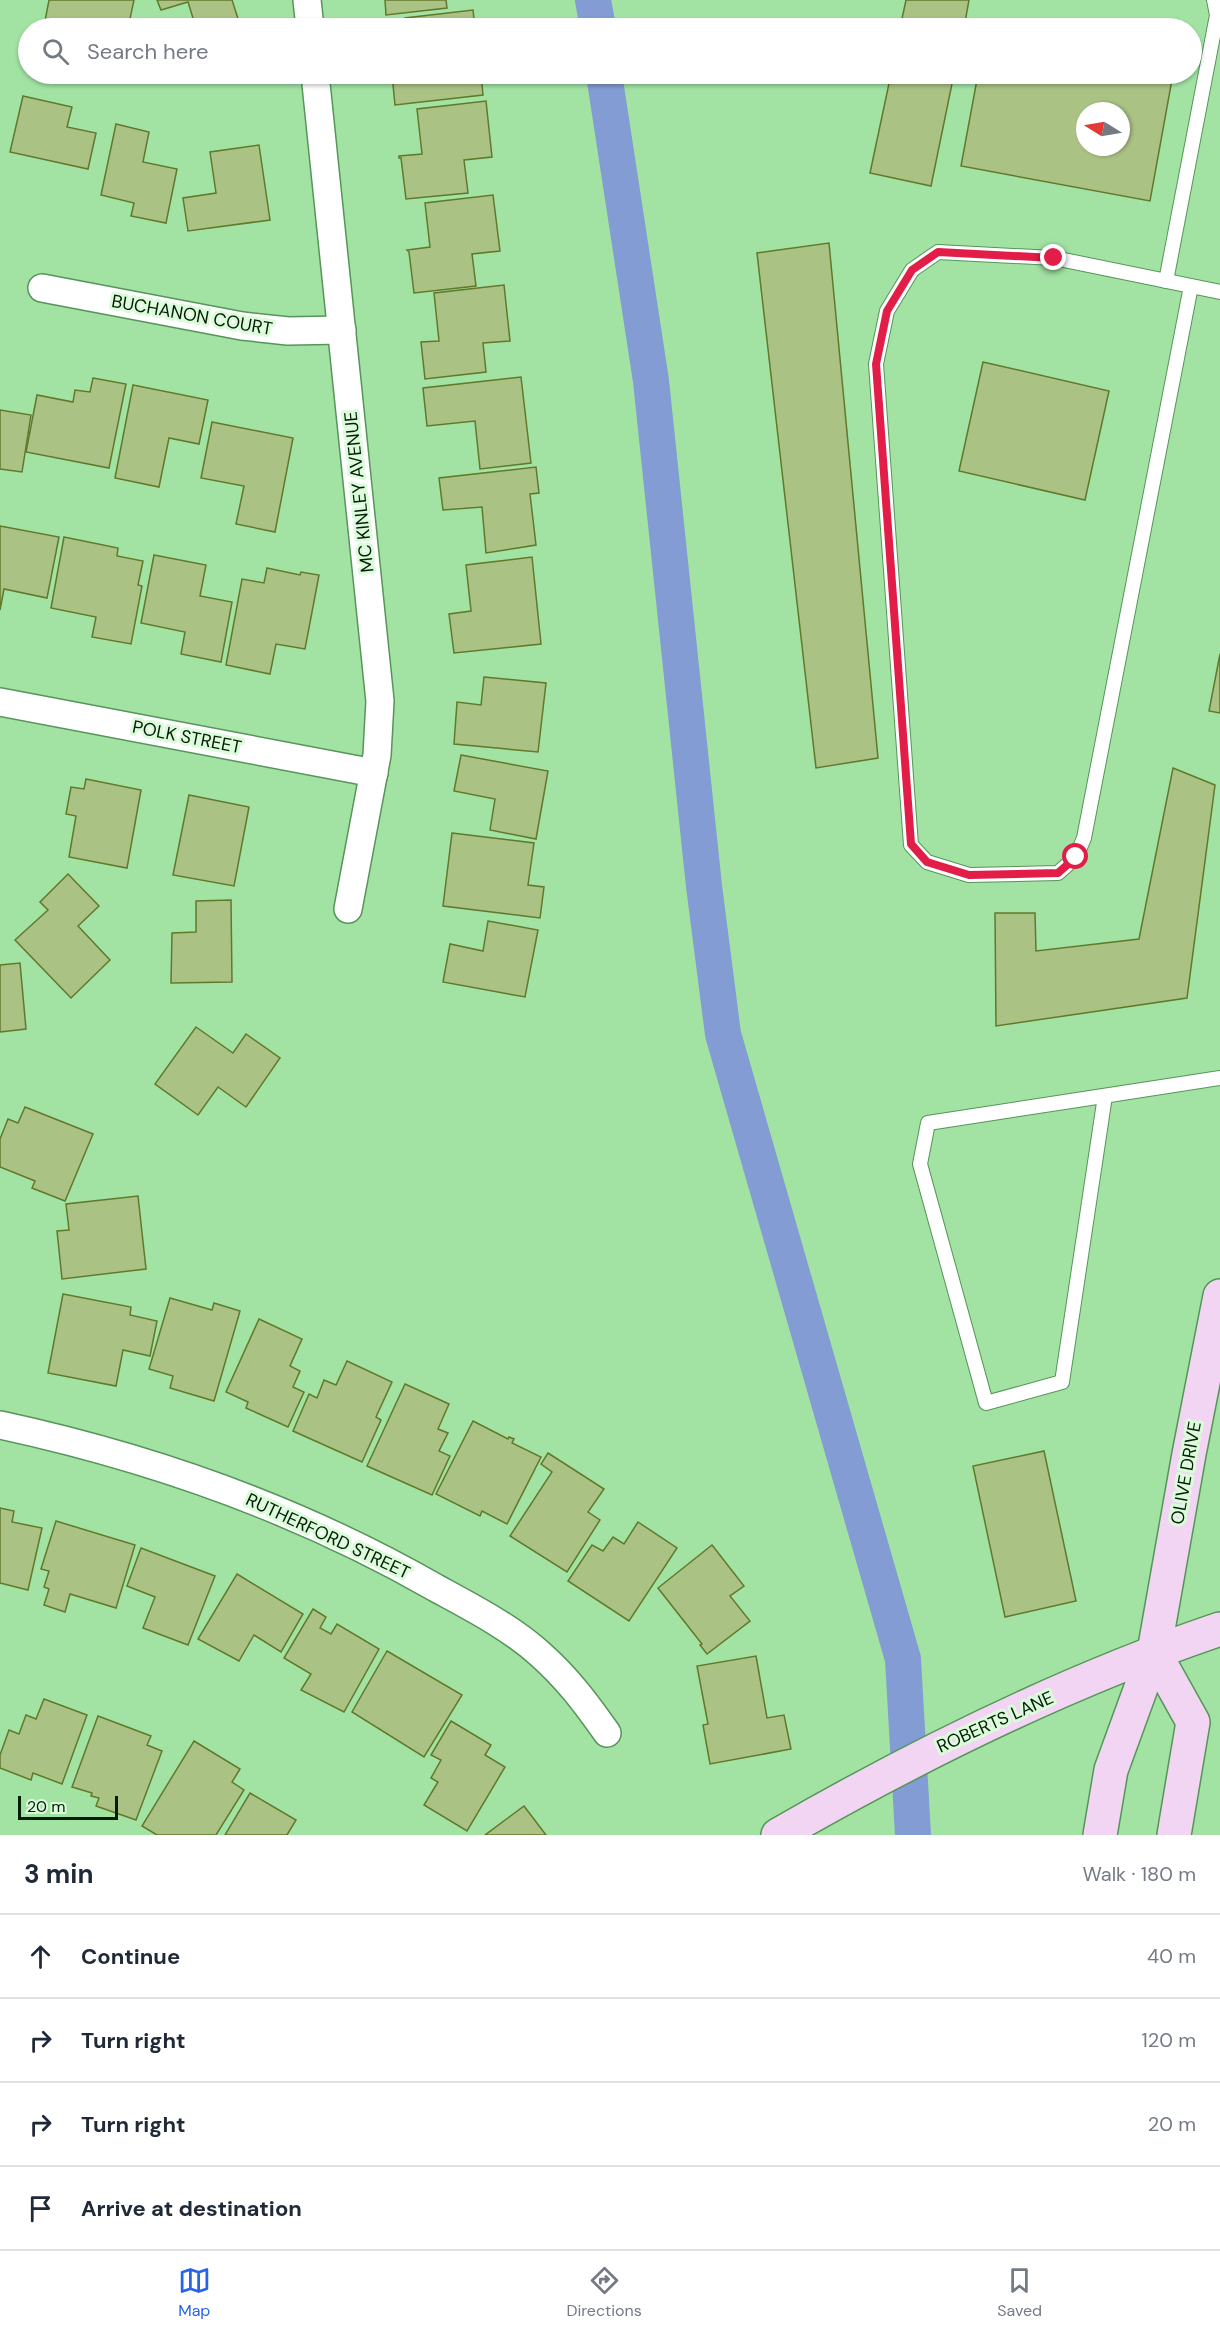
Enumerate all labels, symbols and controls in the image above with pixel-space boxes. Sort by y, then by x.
search box [18,18,1202,84]
icon: search [39,35,72,68]
text: Search here [87,37,208,66]
north arrow [1076,102,1130,156]
route end [1040,244,1066,270]
street label: BUCHANON COURT [110,289,274,341]
street label: MC KINLEY AVENUE [339,410,379,574]
street label: POLK STREET [130,715,244,759]
route start [1062,843,1088,869]
street label: OLIVE DRIVE [1165,1420,1207,1526]
street label: RUTHERFORD STREET [242,1487,414,1585]
street label: ROBERTS LANE [933,1686,1057,1758]
scale bar [18,1793,118,1820]
text: 20 m [27,1796,66,1817]
text: 3 min [24,1857,93,1891]
text: Walk · 180 m [1082,1861,1196,1887]
icon: ahead [24,1940,57,1973]
text: Continue [81,1942,180,1971]
text: 40 m [1147,1943,1196,1969]
icon: right [24,2024,57,2057]
text: Turn right [81,2026,186,2055]
text: 120 m [1142,2027,1196,2053]
icon: right [24,2108,57,2141]
text: Turn right [81,2110,186,2139]
text: 20 m [1148,2111,1196,2137]
icon: arrive [24,2192,57,2225]
text: Arrive at destination [81,2194,302,2223]
tab: Map [178,2264,211,2321]
tab: Directions [566,2264,642,2321]
tab: Saved [997,2264,1042,2321]

